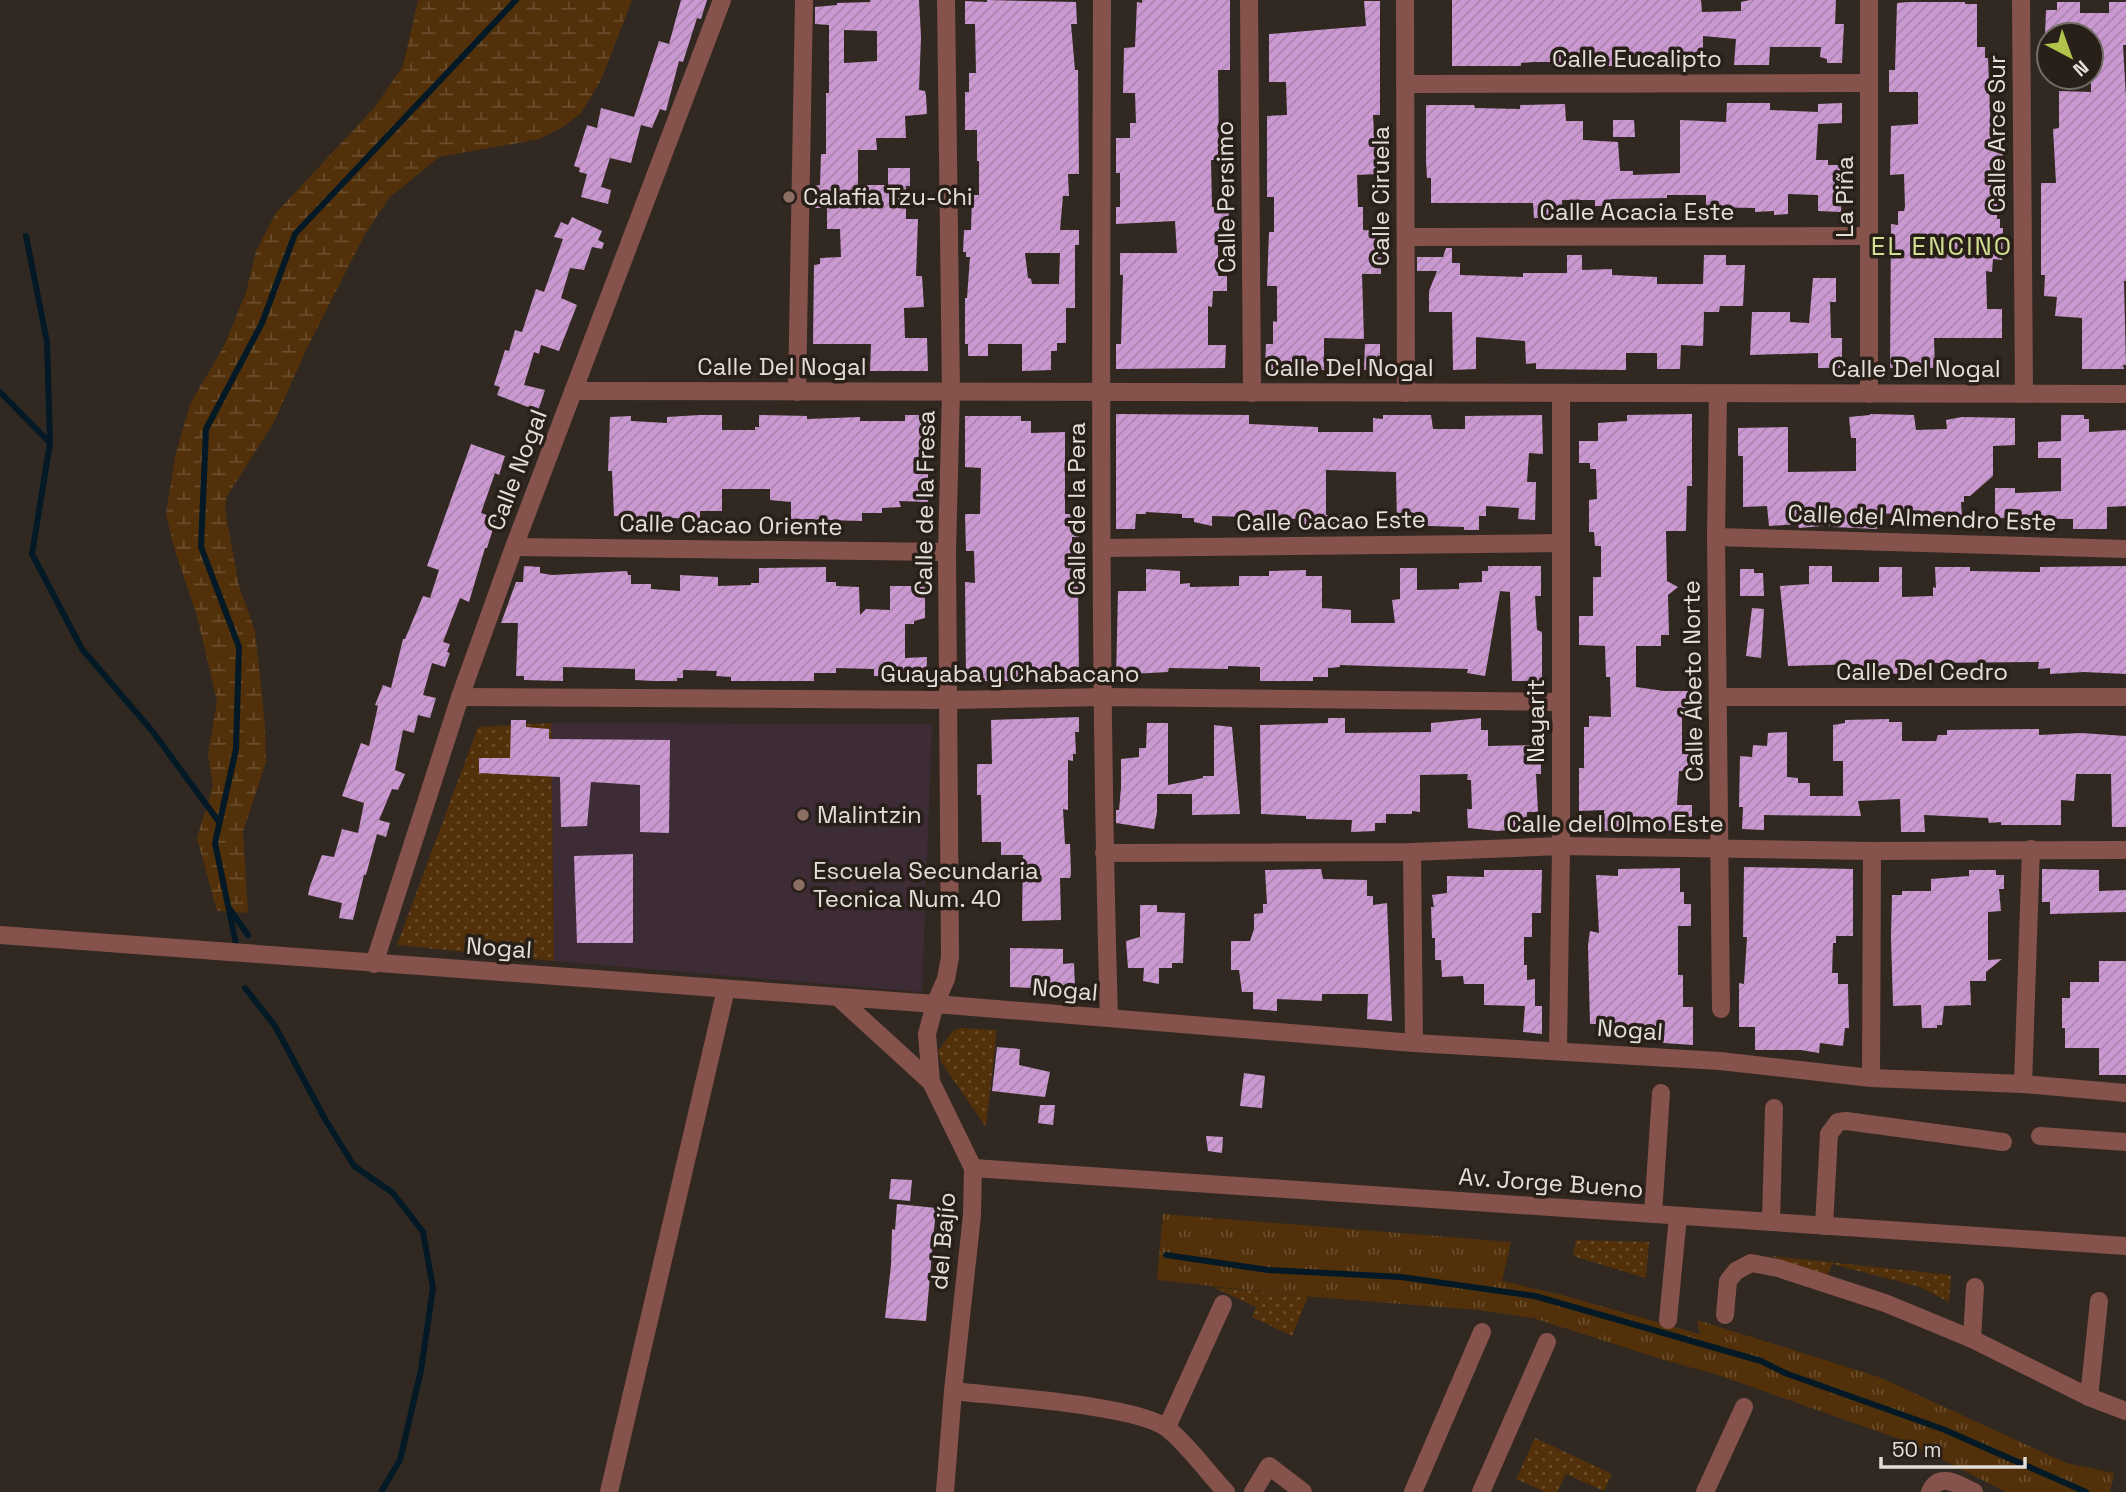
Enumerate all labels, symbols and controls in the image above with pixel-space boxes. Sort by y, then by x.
north arrow [2035,21,2105,91]
street label: Calle Eucalipto [1552,43,1722,74]
street label: Calle Arce Sur [1981,55,2012,213]
text: N [2068,55,2094,82]
street label: Calle Persimo [1209,121,1242,273]
street label: Calle Ciruela [1365,126,1396,266]
street label: La Piña [1829,156,1860,238]
place label: Calafia Tzu-Chi [803,181,973,212]
marker: Calafia Tzu-Chi [781,189,797,205]
street label: Calle Acacia Este [1540,196,1734,227]
district label: EL ENCINO [1871,229,2013,263]
street label: Calle Del Nogal [697,351,867,382]
street label: Calle Del Nogal [1264,352,1434,383]
street label: Calle Del Nogal [1831,353,2001,384]
street label: Calle Nogal [479,405,554,535]
street label: Calle de la Fresa [907,410,942,596]
street label: Calle de la Pera [1061,422,1092,596]
street label: Calle del Almendro Este [1787,497,2057,538]
street label: Calle Cacao Este [1236,503,1426,538]
street label: Calle Cacao Oriente [619,507,843,542]
street label: Calle Ábeto Norte [1675,580,1710,782]
street label: Calle Del Cedro [1836,656,2008,687]
street label: Guayaba y Chabacano [880,658,1140,689]
street label: Nayarit [1520,679,1551,763]
place label: Malintzin [817,799,922,830]
marker: Malintzin [795,807,811,823]
street label: Calle del Olmo Este [1506,808,1724,839]
place label: Escuela Secundaria Tecnica Num. 40 [813,855,1039,914]
marker: Escuela Secundaria Tecnica Num. 40 [791,877,807,893]
street label: Nogal [465,930,533,965]
street label: Nogal [1031,971,1099,1008]
street label: Nogal [1596,1012,1664,1047]
street label: Av. Jorge Bueno [1458,1161,1644,1204]
street label: del Bajío [923,1191,962,1291]
scale bar [1881,1426,2024,1470]
text: 50 m [1892,1436,1942,1463]

